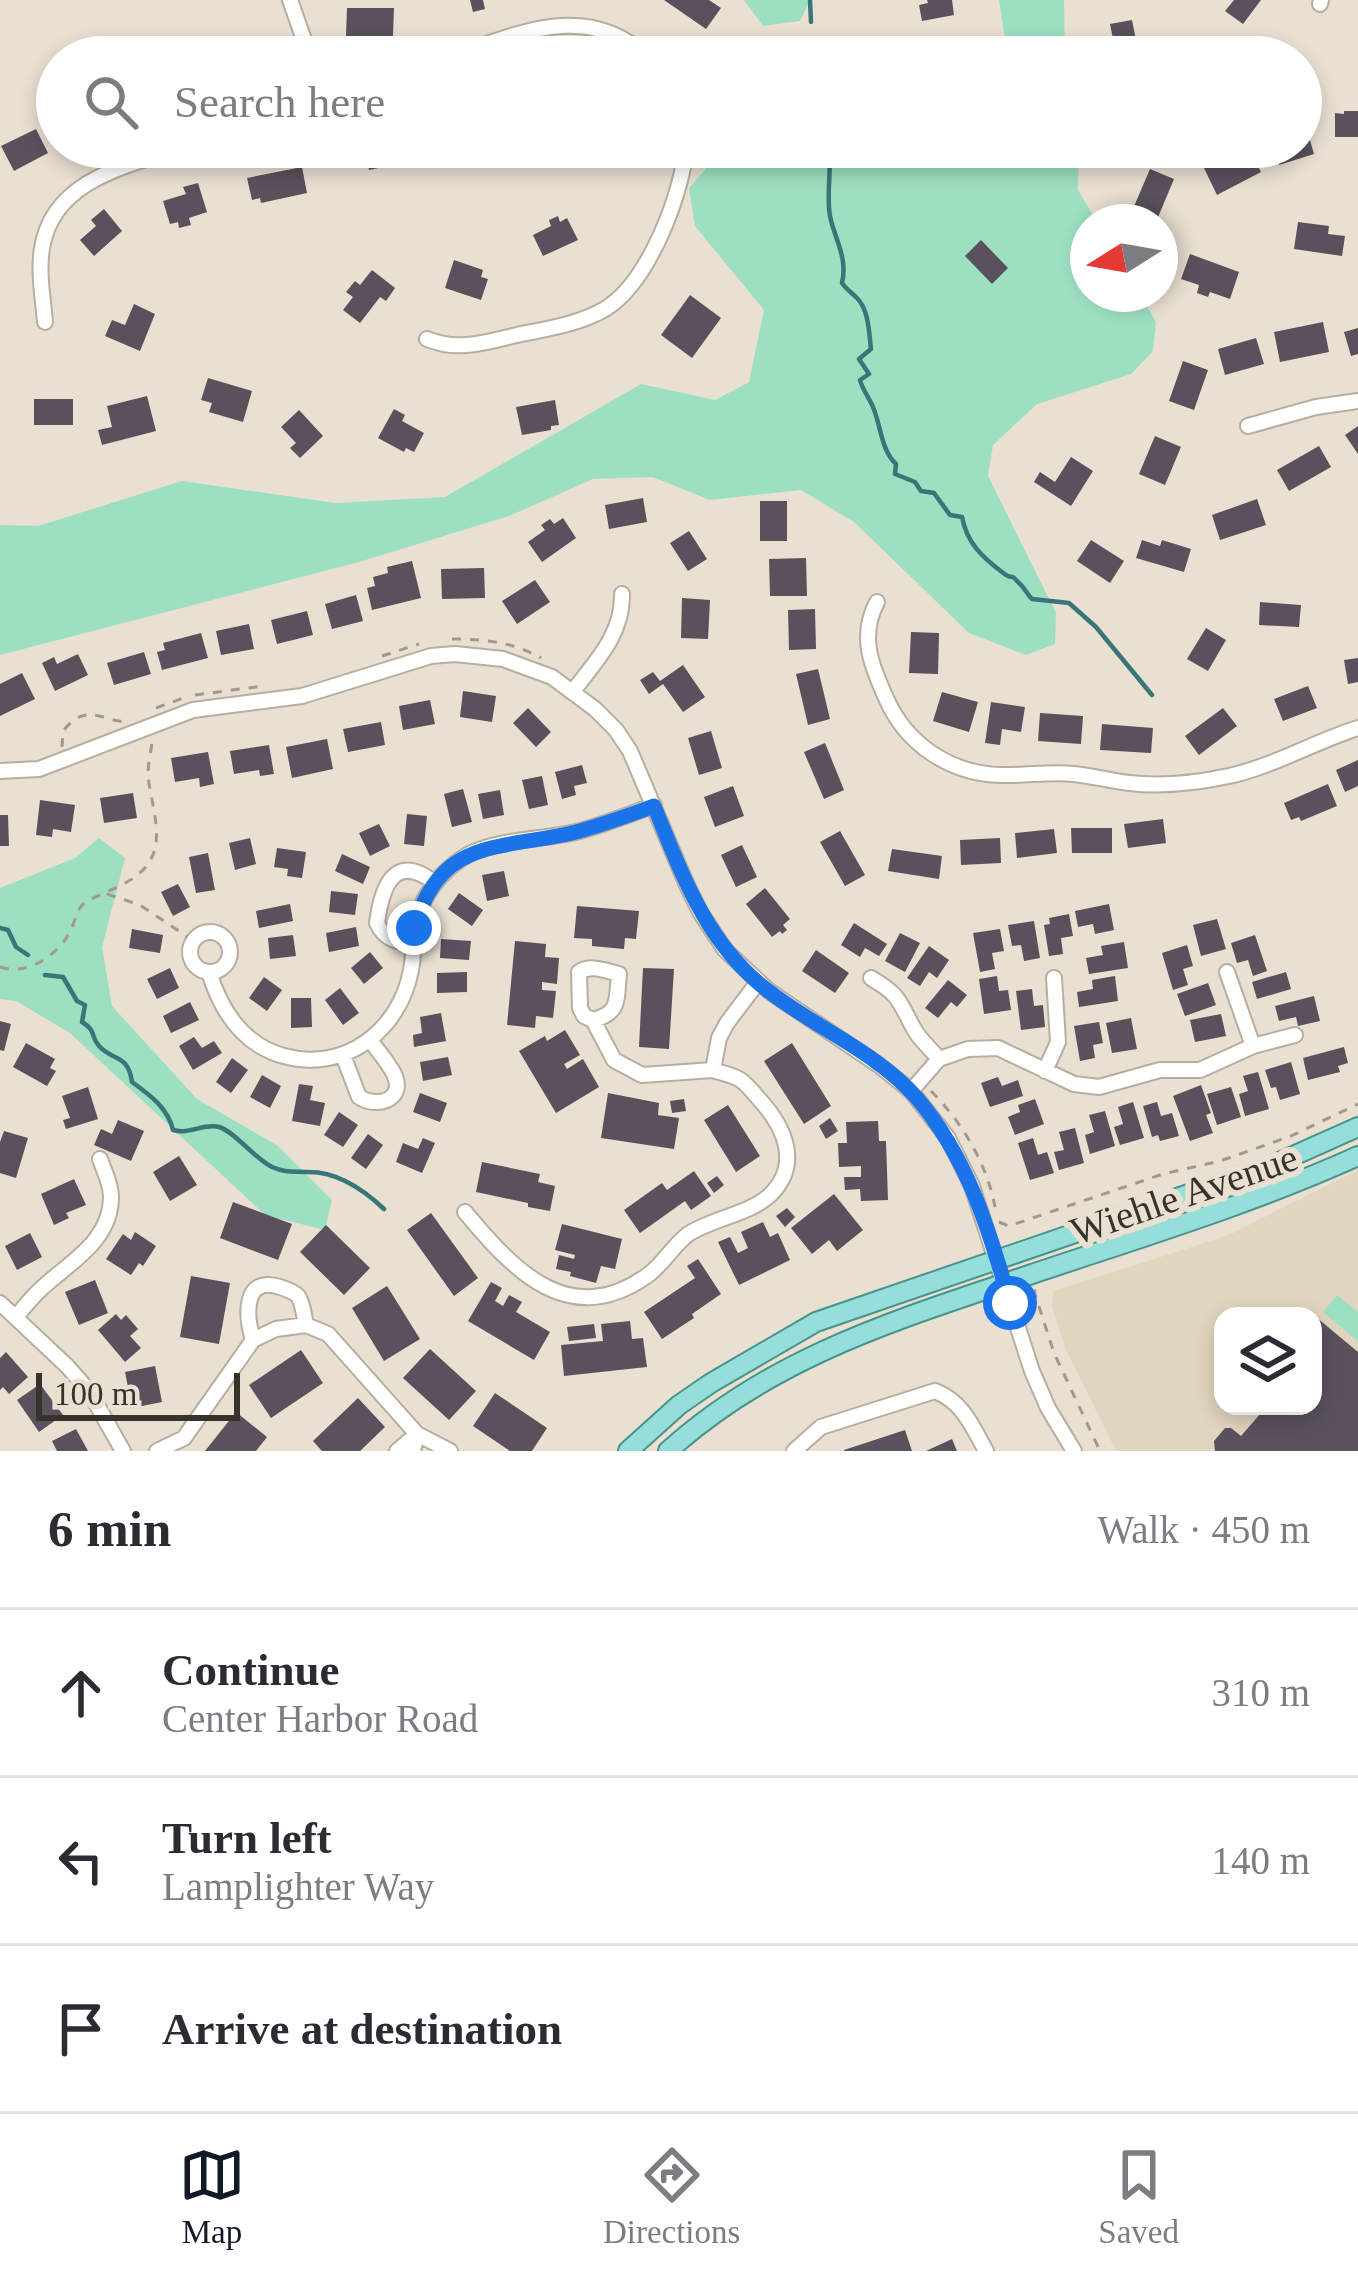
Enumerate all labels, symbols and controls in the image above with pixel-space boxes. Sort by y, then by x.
search box [36,36,1322,168]
icon: search [78,69,144,135]
text: Search here [174,77,385,127]
north arrow [1070,204,1178,312]
route end [387,901,441,955]
street label: Wiehle Avenue [1065,1135,1303,1253]
route start [983,1276,1037,1330]
map controls [1214,1307,1322,1415]
button: layers [1214,1307,1322,1415]
scale bar [36,1367,240,1420]
text: 100 m [54,1376,137,1412]
text: 6 min [48,1501,171,1557]
text: Walk · 450 m [1098,1508,1310,1551]
text: Continue [162,1645,340,1695]
icon: ahead [48,1660,114,1726]
text: 310 m [1211,1671,1310,1714]
text: Center Harbor Road [162,1697,478,1740]
text: Turn left [162,1813,332,1863]
icon: left [48,1828,114,1894]
text: 140 m [1211,1839,1310,1882]
text: Lamplighter Way [162,1865,434,1908]
icon: arrive [48,1996,114,2062]
text: Arrive at destination [162,2004,562,2054]
tab: Map [179,2142,245,2251]
tab: Directions [603,2142,740,2251]
tab: Saved [1098,2142,1179,2251]

